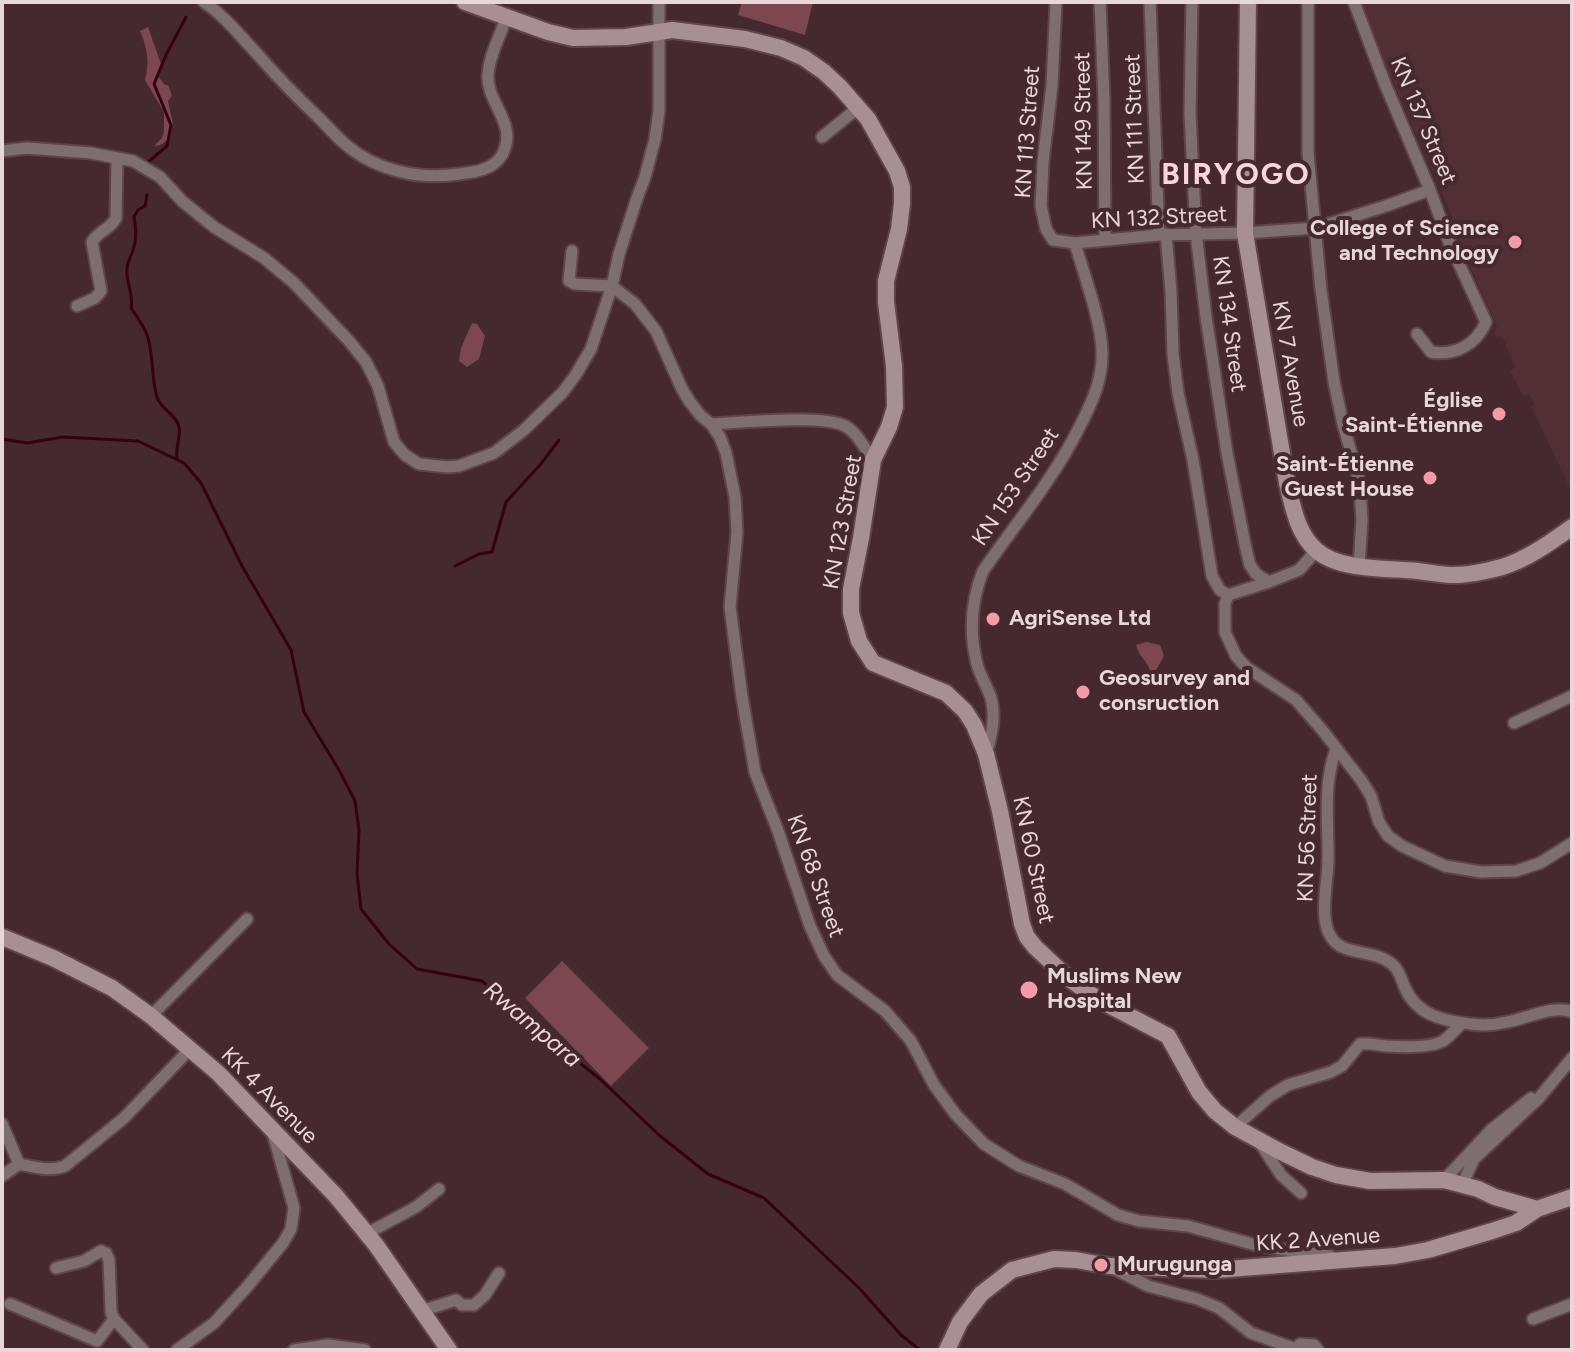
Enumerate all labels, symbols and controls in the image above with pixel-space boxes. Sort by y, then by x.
street label: KN 149 Street [1070,52,1098,190]
street label: KN 111 Street [1120,53,1150,185]
street label: KN 137 Street [1384,53,1462,189]
street label: KN 113 Street [1010,65,1046,199]
district label: BIRYOGO [1161,157,1311,193]
street label: KN 132 Street [1090,201,1228,235]
place label: College of Science and Technology [1310,216,1499,268]
marker: College of Science and Technology [1506,233,1524,251]
street label: KN 134 Street [1206,254,1252,394]
street label: KN 7 Avenue [1266,299,1314,429]
place label: Église Saint-Étienne [1345,388,1483,440]
marker: Église Saint-Étienne [1490,405,1508,423]
street label: KN 153 Street [967,423,1065,551]
place label: Saint-Étienne Guest House [1276,452,1414,504]
street label: KN 123 Street [818,453,868,591]
marker: Saint-Étienne Guest House [1421,469,1439,487]
place label: AgriSense Ltd [1009,606,1151,632]
marker: AgriSense Ltd [984,610,1002,628]
place label: Geosurvey and consruction [1099,666,1250,718]
marker: Geosurvey and consruction [1074,683,1092,701]
street label: KN 56 Street [1293,774,1323,902]
street label: KN 60 Street [1007,794,1059,926]
street label: KN 68 Street [781,811,849,941]
place label: Muslims New Hospital [1047,964,1182,1016]
water label: Rwampara [477,976,587,1074]
marker: Muslims New Hospital [1018,979,1040,1001]
street label: KK 4 Avenue [215,1042,323,1150]
street label: KK 2 Avenue [1255,1222,1381,1258]
place label: Murugunga [1117,1252,1232,1278]
marker: Murugunga [1092,1256,1110,1274]

